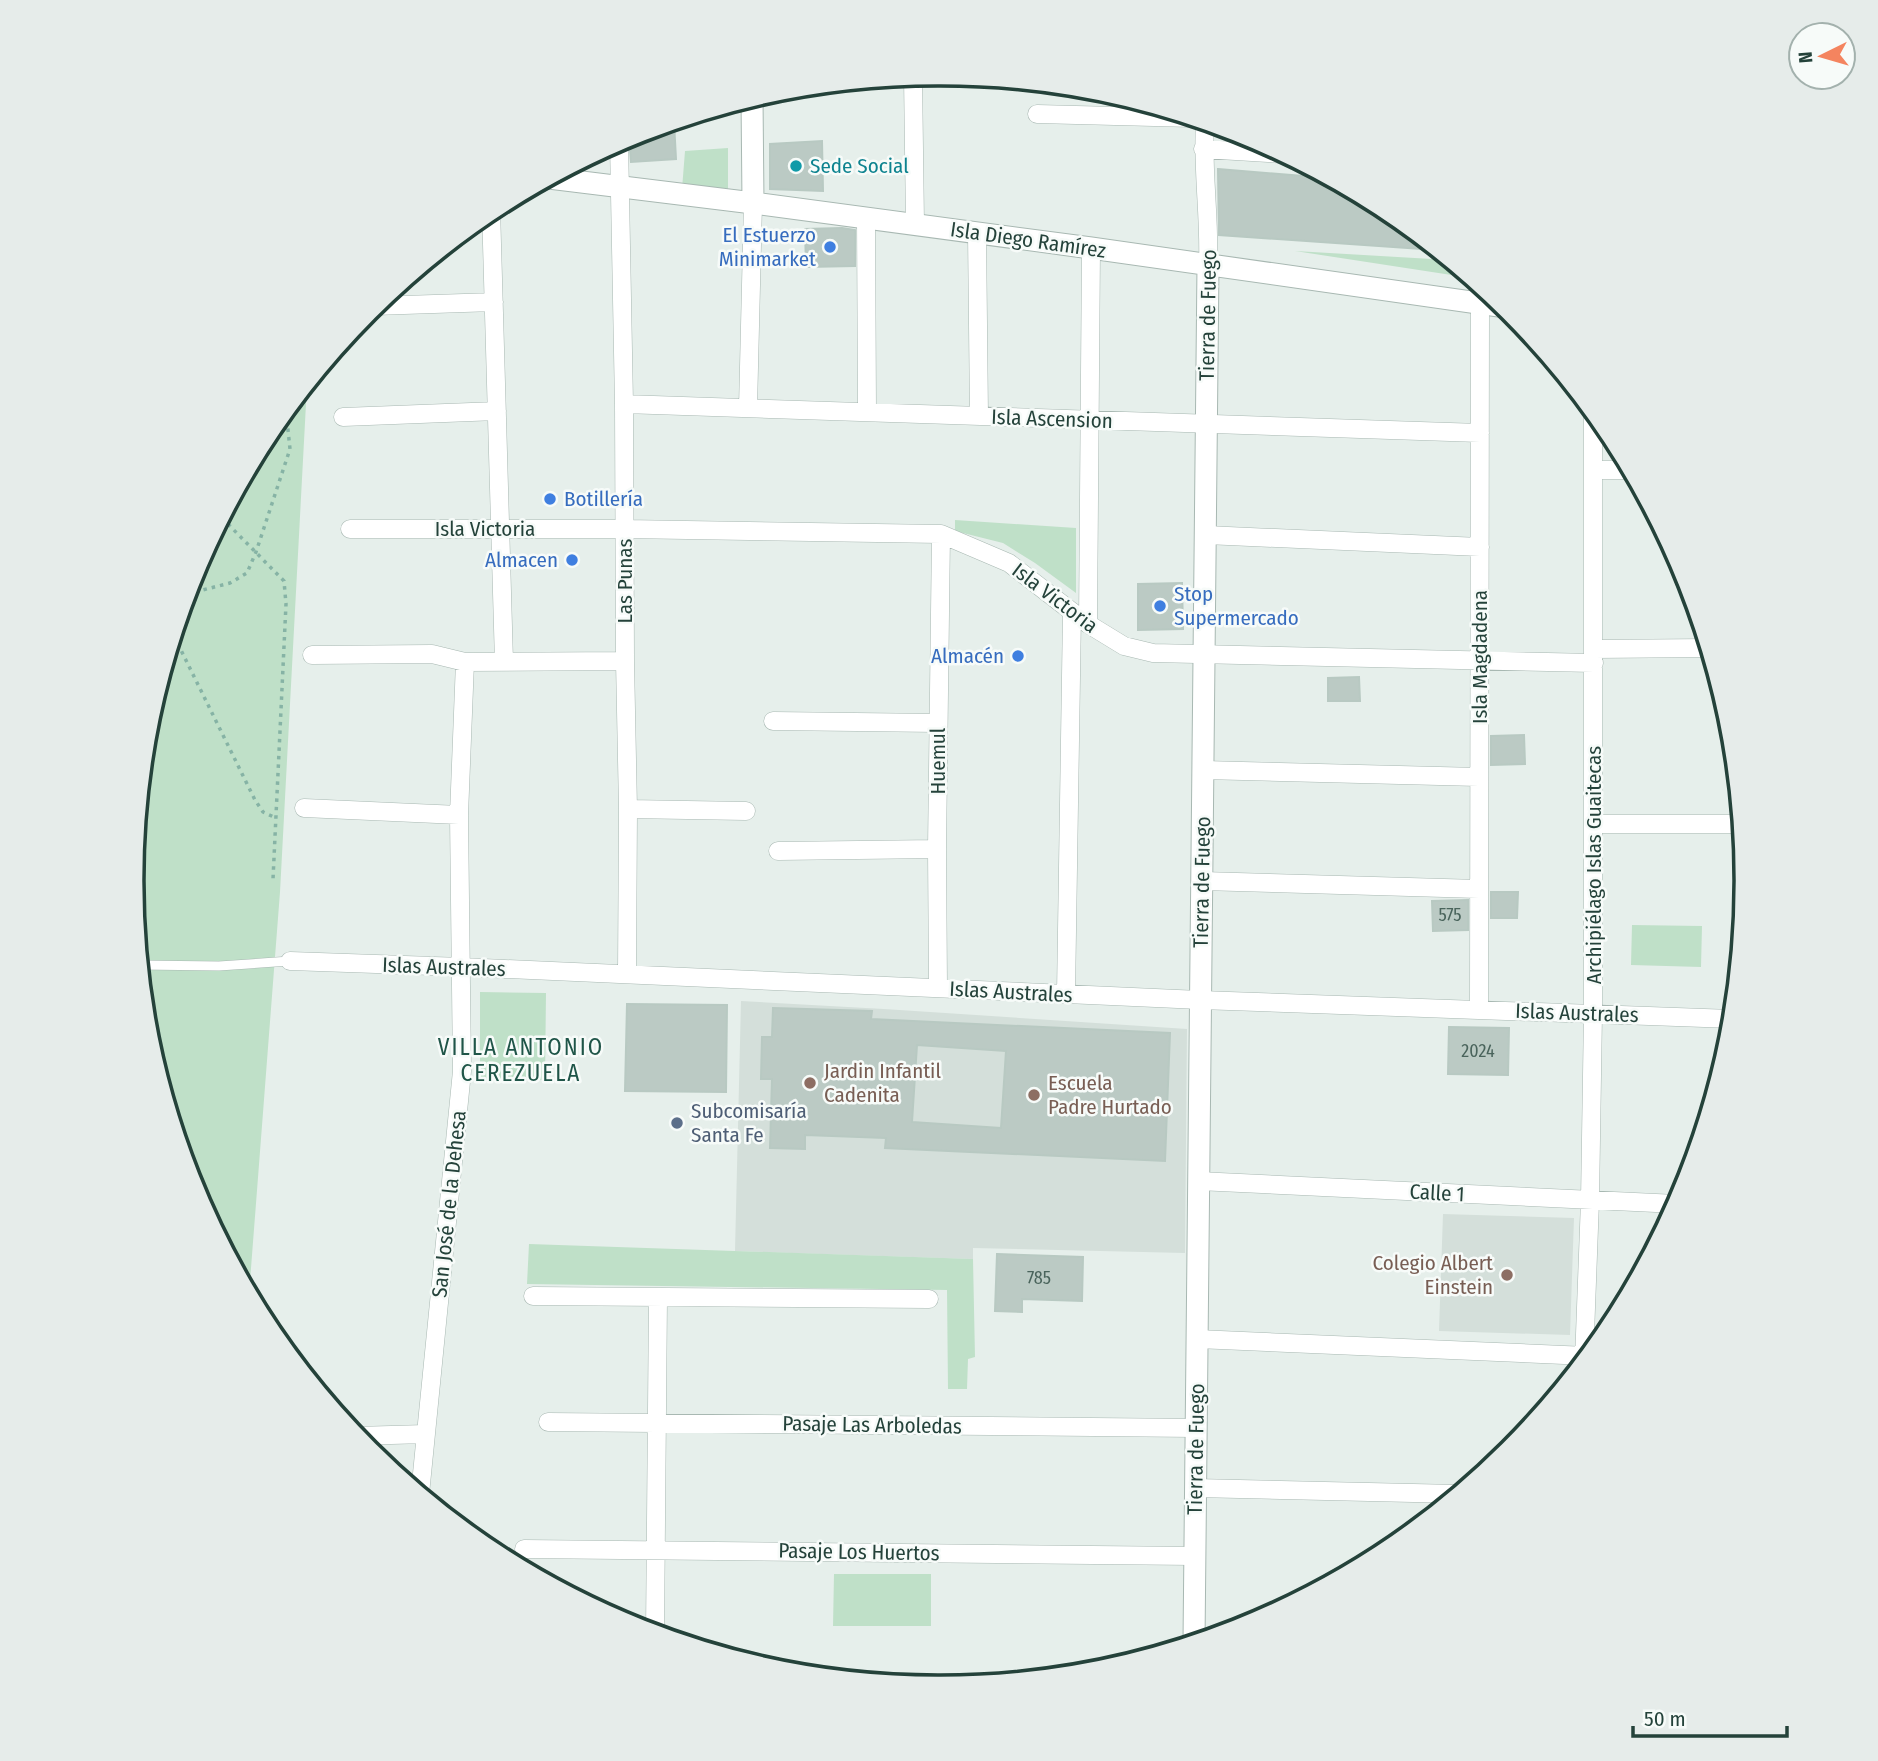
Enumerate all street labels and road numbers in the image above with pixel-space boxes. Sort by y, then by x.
street label: Isla Diego Ramírez [949,216,1107,264]
street label: Tierra de Fuego [1194,249,1222,381]
street label: Isla Ascension [991,404,1113,434]
street label: Isla Victoria [435,516,535,542]
street label: Las Punas [612,539,638,623]
street label: Isla Victoria [1007,557,1103,639]
street label: Isla Magdadena [1467,590,1493,724]
street label: Huemul [925,727,951,794]
street label: Archipiélago Islas Guaitecas [1581,746,1607,984]
street label: Tierra de Fuego [1188,816,1216,948]
street label: Islas Australes [382,952,506,982]
street label: Islas Australes [949,976,1073,1008]
street label: Islas Australes [1515,998,1639,1028]
street label: San José de la Dehesa [426,1109,472,1299]
street label: Calle 1 [1409,1179,1465,1207]
street label: Tierra de Fuego [1182,1383,1210,1515]
street label: Pasaje Las Arboledas [782,1410,962,1440]
street label: Pasaje Los Huertos [778,1538,940,1566]

